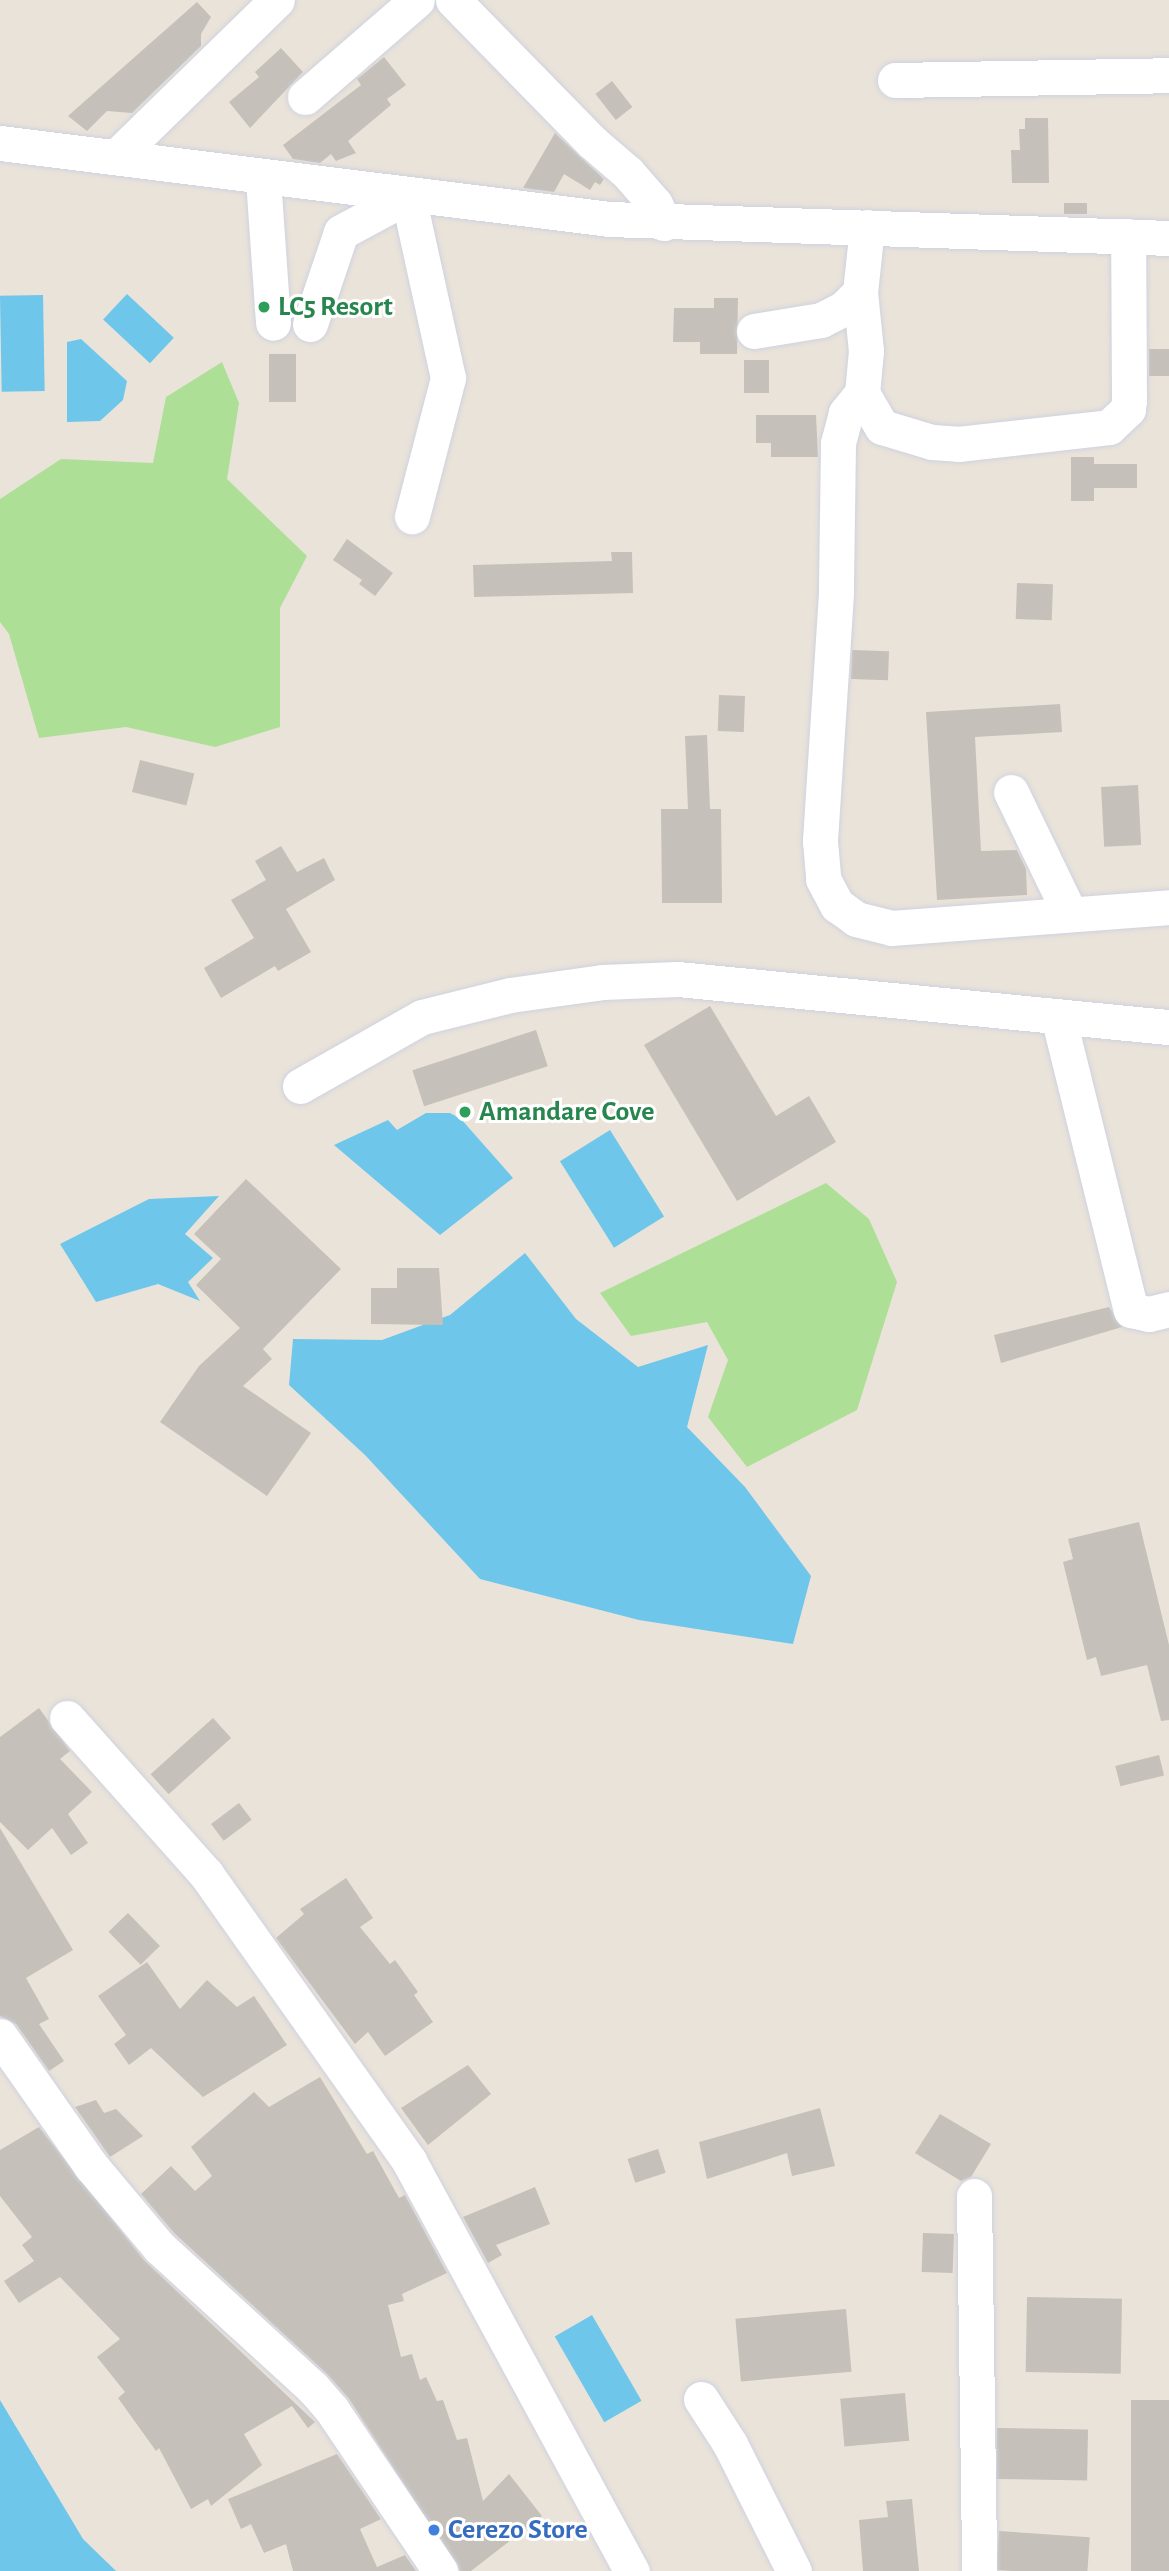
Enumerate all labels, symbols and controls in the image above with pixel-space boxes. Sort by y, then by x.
place label: LC5 Resort [278,290,393,324]
marker: LC5 Resort [256,299,272,315]
place label: Amandare Cove [479,1095,654,1129]
marker: Amandare Cove [457,1104,473,1120]
place label: Cerezo Store [448,2513,588,2547]
marker: Cerezo Store [426,2522,442,2538]

